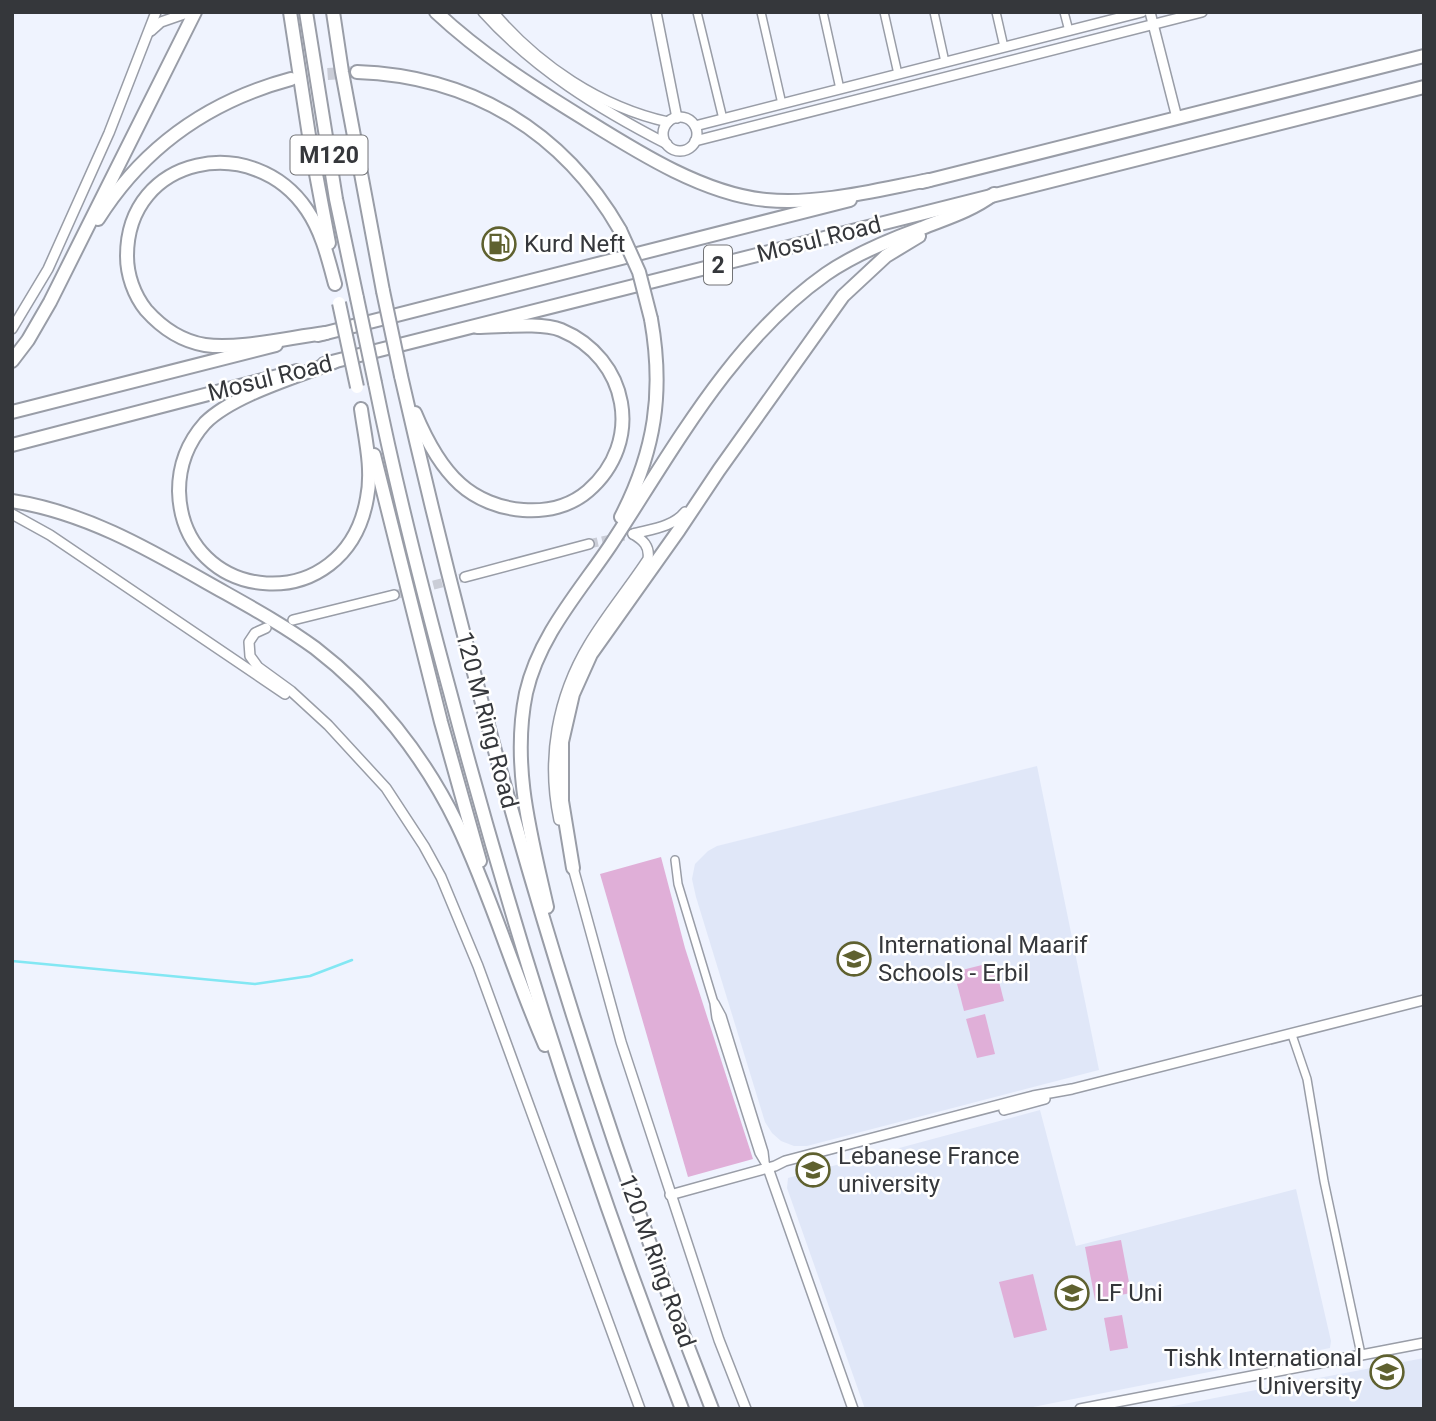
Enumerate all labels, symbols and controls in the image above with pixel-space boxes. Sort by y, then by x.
road number: M120 [290,136,368,174]
street label: Mosul Road [754,210,884,268]
fuel station icon: Kurd Neft [480,225,518,263]
place label: Kurd Neft [524,230,626,258]
road number: 2 [704,246,732,284]
street label: Mosul Road [205,349,335,407]
street label: 120 M Ring Road [450,629,524,811]
place label: International Maarif Schools - Erbil [878,931,1088,987]
school or university icon: International Maarif Schools - Erbil [835,940,873,978]
place label: Lebanese France university [838,1142,1019,1198]
school or university icon: Lebanese France university [794,1151,832,1189]
street label: 120 M Ring Road [613,1171,701,1351]
school or university icon: LF Uni [1053,1274,1091,1312]
place label: LF Uni [1096,1279,1163,1307]
place label: Tishk International University [1164,1344,1363,1400]
school or university icon: Tishk International University [1368,1353,1406,1391]

